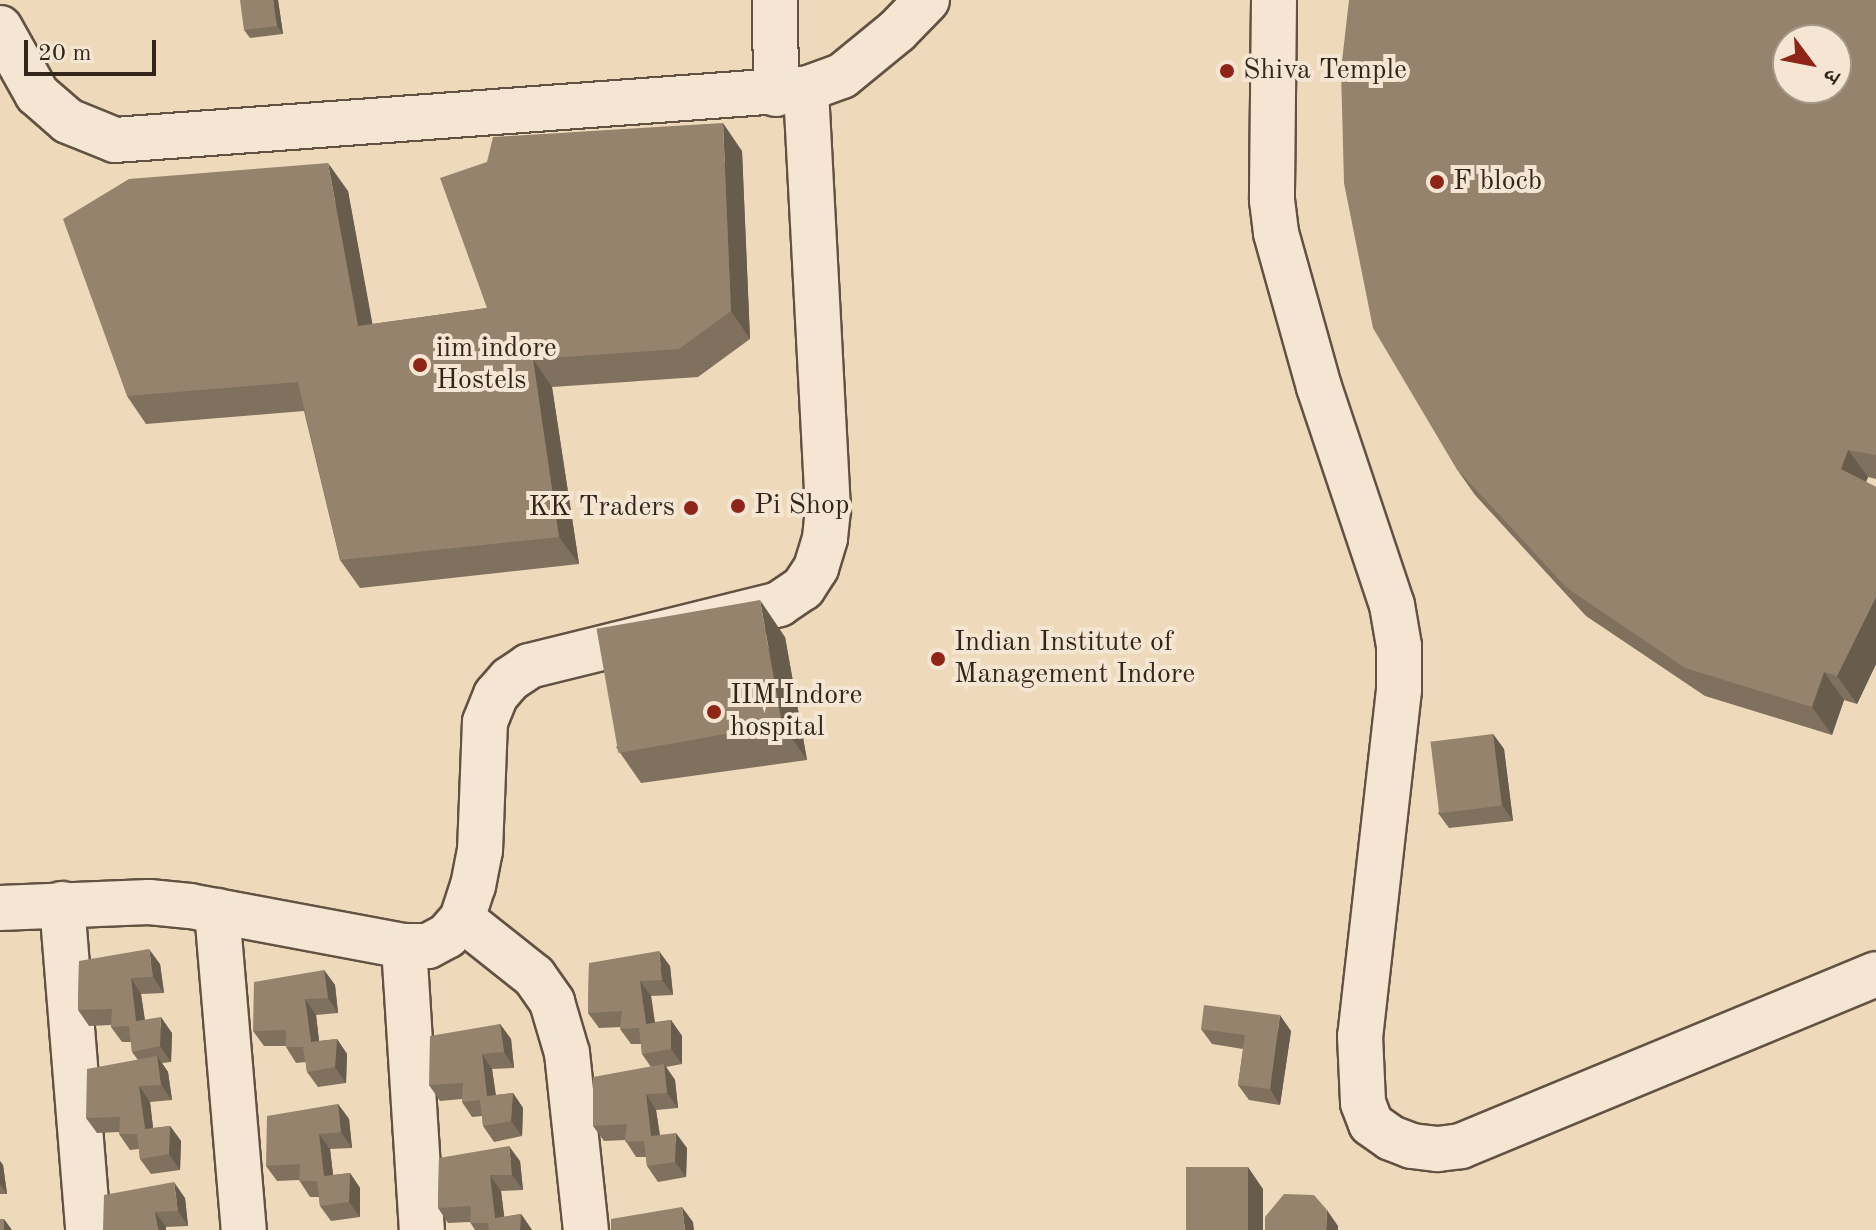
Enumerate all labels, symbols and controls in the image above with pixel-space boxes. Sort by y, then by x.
scale bar [28,24,160,74]
north arrow [1772,24,1852,104]
text: 20 m [38,42,92,66]
place label: Shiva Temple [1243,54,1407,88]
marker: Shiva Temple [1218,62,1236,80]
text: उ [1818,65,1843,86]
place label: F blocb [1453,165,1542,199]
marker: F blocb [1428,173,1446,191]
place label: iim indore Hostels [436,332,557,398]
marker: iim indore Hostels [411,356,429,374]
place label: Pi Shop [754,489,849,523]
place label: KK Traders [528,491,675,525]
marker: Pi Shop [729,497,747,515]
marker: KK Traders [682,499,700,517]
place label: Indian Institute of Management Indore [954,626,1195,692]
marker: Indian Institute of Management Indore [929,650,947,668]
place label: IIM Indore hospital [730,679,862,745]
marker: IIM Indore hospital [705,703,723,721]

